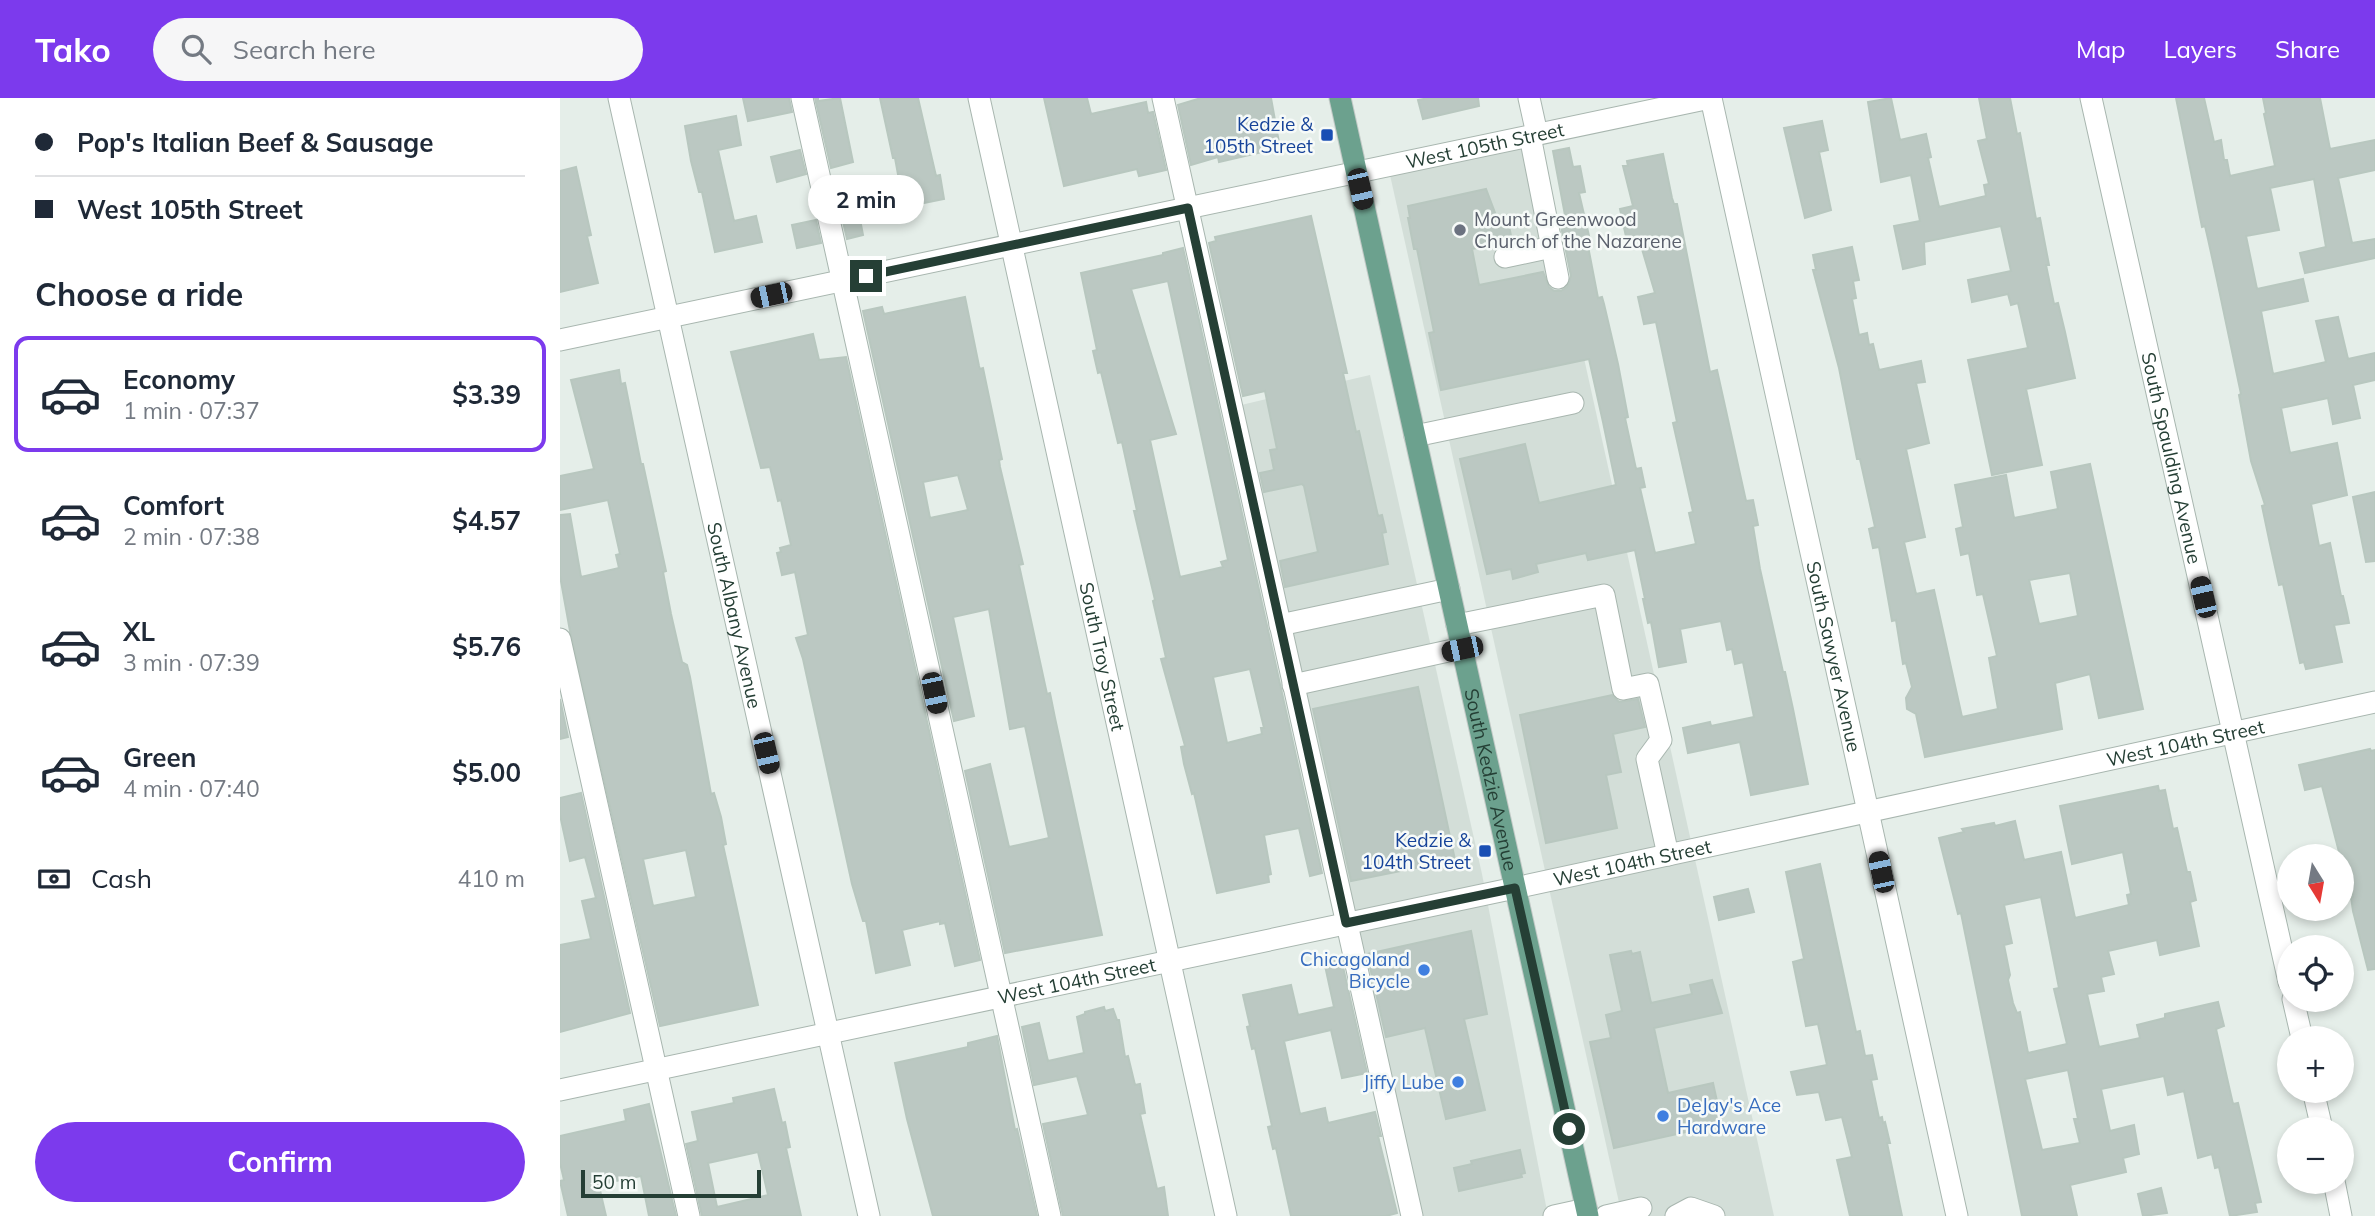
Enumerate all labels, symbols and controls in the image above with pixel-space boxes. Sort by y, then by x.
search box [153,18,643,81]
text: Tako [35,29,111,70]
icon: search [177,30,215,68]
text: Search here [233,33,376,66]
text: Map [2076,34,2125,64]
text: Layers [2163,34,2237,64]
text: Share [2275,34,2340,64]
place label: Kedzie & 105th Street [1204,112,1314,158]
street label: West 105th Street [1404,117,1566,174]
text: Pop's Italian Beef & Sausage [77,126,434,159]
marker: Kedzie & 105th Street [1319,127,1335,143]
car [1346,166,1375,212]
callout: 2 min [808,174,924,223]
text: 2 min [836,185,896,214]
text: West 105th Street [77,193,303,226]
place label: Mount Greenwood Church of the Nazarene [1474,207,1682,253]
marker: Mount Greenwood Church of the Nazarene [1452,222,1468,238]
route end [850,260,882,292]
text: Choose a ride [35,274,243,314]
car [749,280,794,310]
street label: South Spaulding Avenue [2136,350,2207,566]
icon: car [39,363,102,426]
text: Economy [123,363,235,396]
text: $3.39 [452,378,521,411]
text: 1 min · 07:37 [123,396,260,425]
icon: car [39,489,102,552]
text: Comfort [123,489,224,522]
text: $4.57 [452,504,521,537]
street label: South Albany Avenue [702,520,767,711]
text: 2 min · 07:38 [123,522,260,551]
street label: South Sawyer Avenue [1801,559,1867,754]
car [2189,574,2218,620]
street label: South Troy Street [1074,580,1131,733]
icon: car [39,615,102,678]
text: XL [123,615,155,648]
text: $5.76 [452,630,521,663]
car [1440,634,1485,664]
text: 3 min · 07:39 [123,648,260,677]
car [920,670,949,716]
street label: South Kedzie Avenue [1459,686,1523,873]
street label: West 104th Street [2104,714,2267,772]
car [752,730,781,776]
icon: car [39,741,102,804]
text: Green [123,741,196,774]
text: $5.00 [452,756,521,789]
text: 4 min · 07:40 [123,774,260,803]
place label: Kedzie & 104th Street [1362,828,1472,874]
street label: West 104th Street [1551,834,1714,891]
marker: Kedzie & 104th Street [1477,843,1493,859]
north arrow [2277,844,2354,920]
map controls [2277,844,2354,1194]
car [1867,849,1896,895]
icon: cash [35,860,73,898]
text: Cash [91,862,152,895]
text: 410 m [457,864,525,893]
button: locate [2277,935,2354,1012]
place label: Chicagoland Bicycle [1300,947,1410,993]
street label: West 104th Street [995,952,1158,1009]
marker: Chicagoland Bicycle [1416,962,1432,978]
button: + [2277,1026,2354,1103]
place label: Jiffy Lube [1363,1070,1444,1094]
marker: Jiffy Lube [1450,1074,1466,1090]
place label: DeJay's Ace Hardware [1677,1093,1781,1139]
marker: DeJay's Ace Hardware [1655,1108,1671,1124]
route start [1553,1113,1585,1145]
button: − [2277,1117,2354,1194]
button: Confirm [35,1122,525,1202]
scale bar [581,1167,761,1199]
text: 50 m [592,1170,636,1194]

